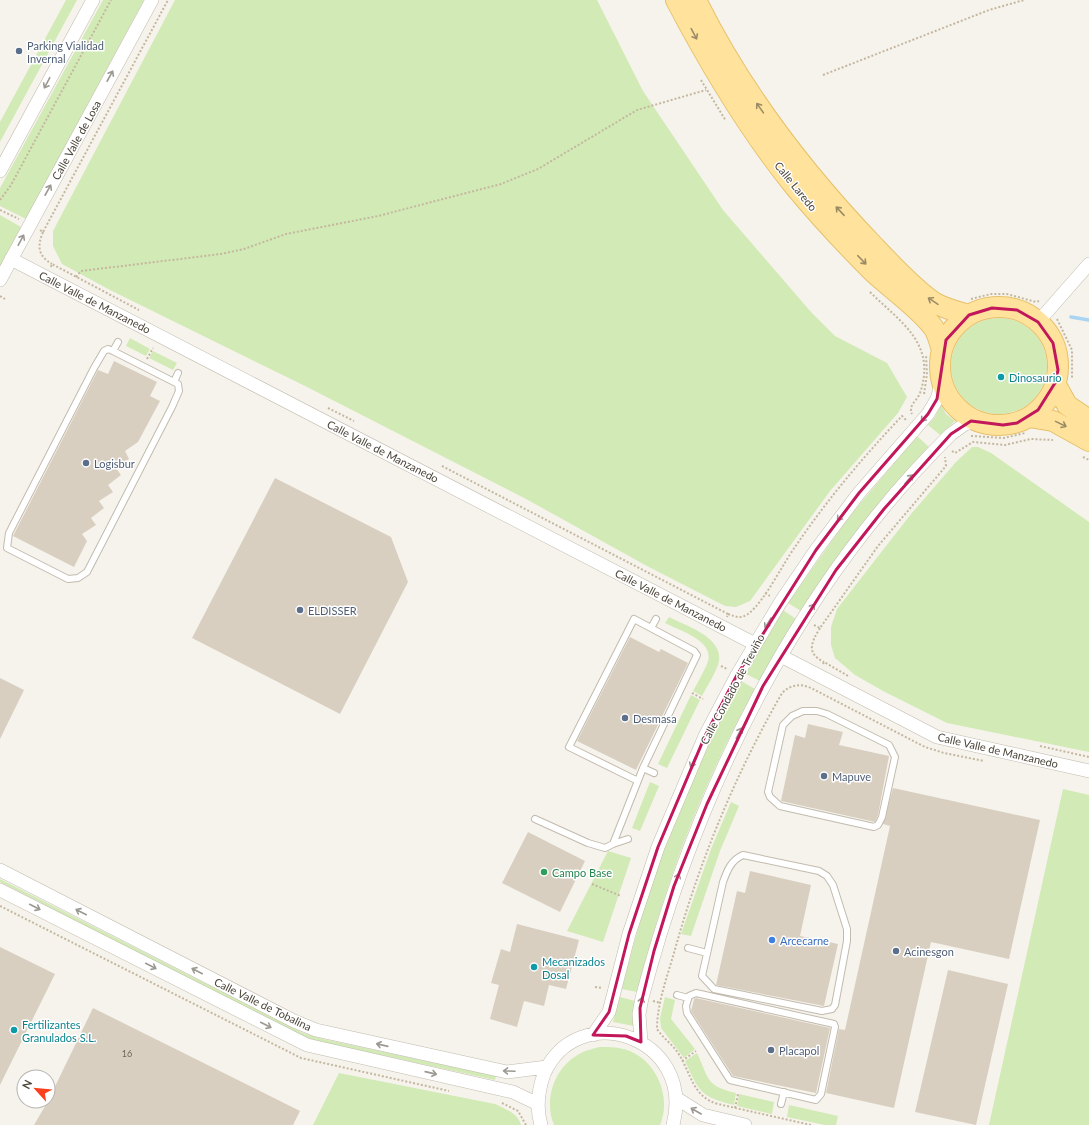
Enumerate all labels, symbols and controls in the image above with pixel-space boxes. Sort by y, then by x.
one-way arrow [691,28,698,40]
place label: Parking Vialidad Invernal [27,39,104,65]
marker: Parking Vialidad Invernal [14,46,24,56]
one-way arrow [107,70,115,82]
one-way arrow [43,77,50,89]
street label: Calle Valle de Losa [49,98,103,182]
one-way arrow [756,103,764,114]
street label: Calle Laredo [772,159,820,213]
one-way arrow [45,185,52,197]
one-way arrow [836,206,845,216]
one-way arrow [18,234,26,246]
one-way arrow [857,255,866,265]
street label: Calle Valle de Manzanedo [37,268,153,336]
one-way arrow [928,297,939,305]
place label: Dinosaurio [1009,371,1062,384]
marker: Dinosaurio [996,372,1006,382]
one-way arrow [921,412,930,423]
street label: Calle Valle de Manzanedo [325,417,441,485]
one-way arrow [1055,421,1067,429]
place label: Logisbur [94,457,135,470]
marker: Logisbur [81,458,91,468]
one-way arrow [904,475,913,485]
one-way arrow [837,510,845,521]
street label: Calle Valle de Manzanedo [613,566,729,634]
place label: ELDISSER [308,604,357,617]
one-way arrow [807,604,815,615]
marker: ELDISSER [295,605,305,615]
one-way arrow [763,617,771,629]
street label: Calle Condado de Treviño [697,632,767,746]
place label: Desmasa [633,712,677,725]
marker: Desmasa [620,713,630,723]
one-way arrow [736,727,743,739]
street label: Calle Valle de Manzanedo [936,730,1060,770]
one-way arrow [689,756,696,768]
place label: Mapuve [832,770,871,783]
marker: Mapuve [819,771,829,781]
place label: Campo Base [552,866,612,879]
marker: Campo Base [539,867,549,877]
one-way arrow [674,873,682,885]
one-way arrow [29,904,41,911]
one-way arrow [76,907,88,915]
place label: Arcecarne [780,934,829,947]
marker: Arcecarne [767,935,777,945]
place label: Acinesgon [904,945,954,958]
marker: Acinesgon [891,946,901,956]
place label: Mecanizados Dosal [542,955,605,981]
marker: Mecanizados Dosal [529,962,539,972]
one-way arrow [144,963,156,970]
one-way arrow [191,967,203,974]
street label: Calle Valle de Tobalina [212,975,314,1033]
one-way arrow [637,997,645,1010]
place label: Fertilizantes Granulados S.L. [22,1018,96,1044]
one-way arrow [260,1022,272,1030]
marker: Fertilizantes Granulados S.L. [9,1025,19,1035]
one-way arrow [376,1040,389,1048]
place label: Placapol [779,1044,819,1057]
marker: Placapol [766,1045,776,1055]
house number: 16 [122,1048,132,1059]
one-way arrow [503,1068,516,1075]
north arrow [16,1069,56,1109]
one-way arrow [424,1069,437,1077]
text: N [19,1078,34,1091]
one-way arrow [690,1107,702,1115]

